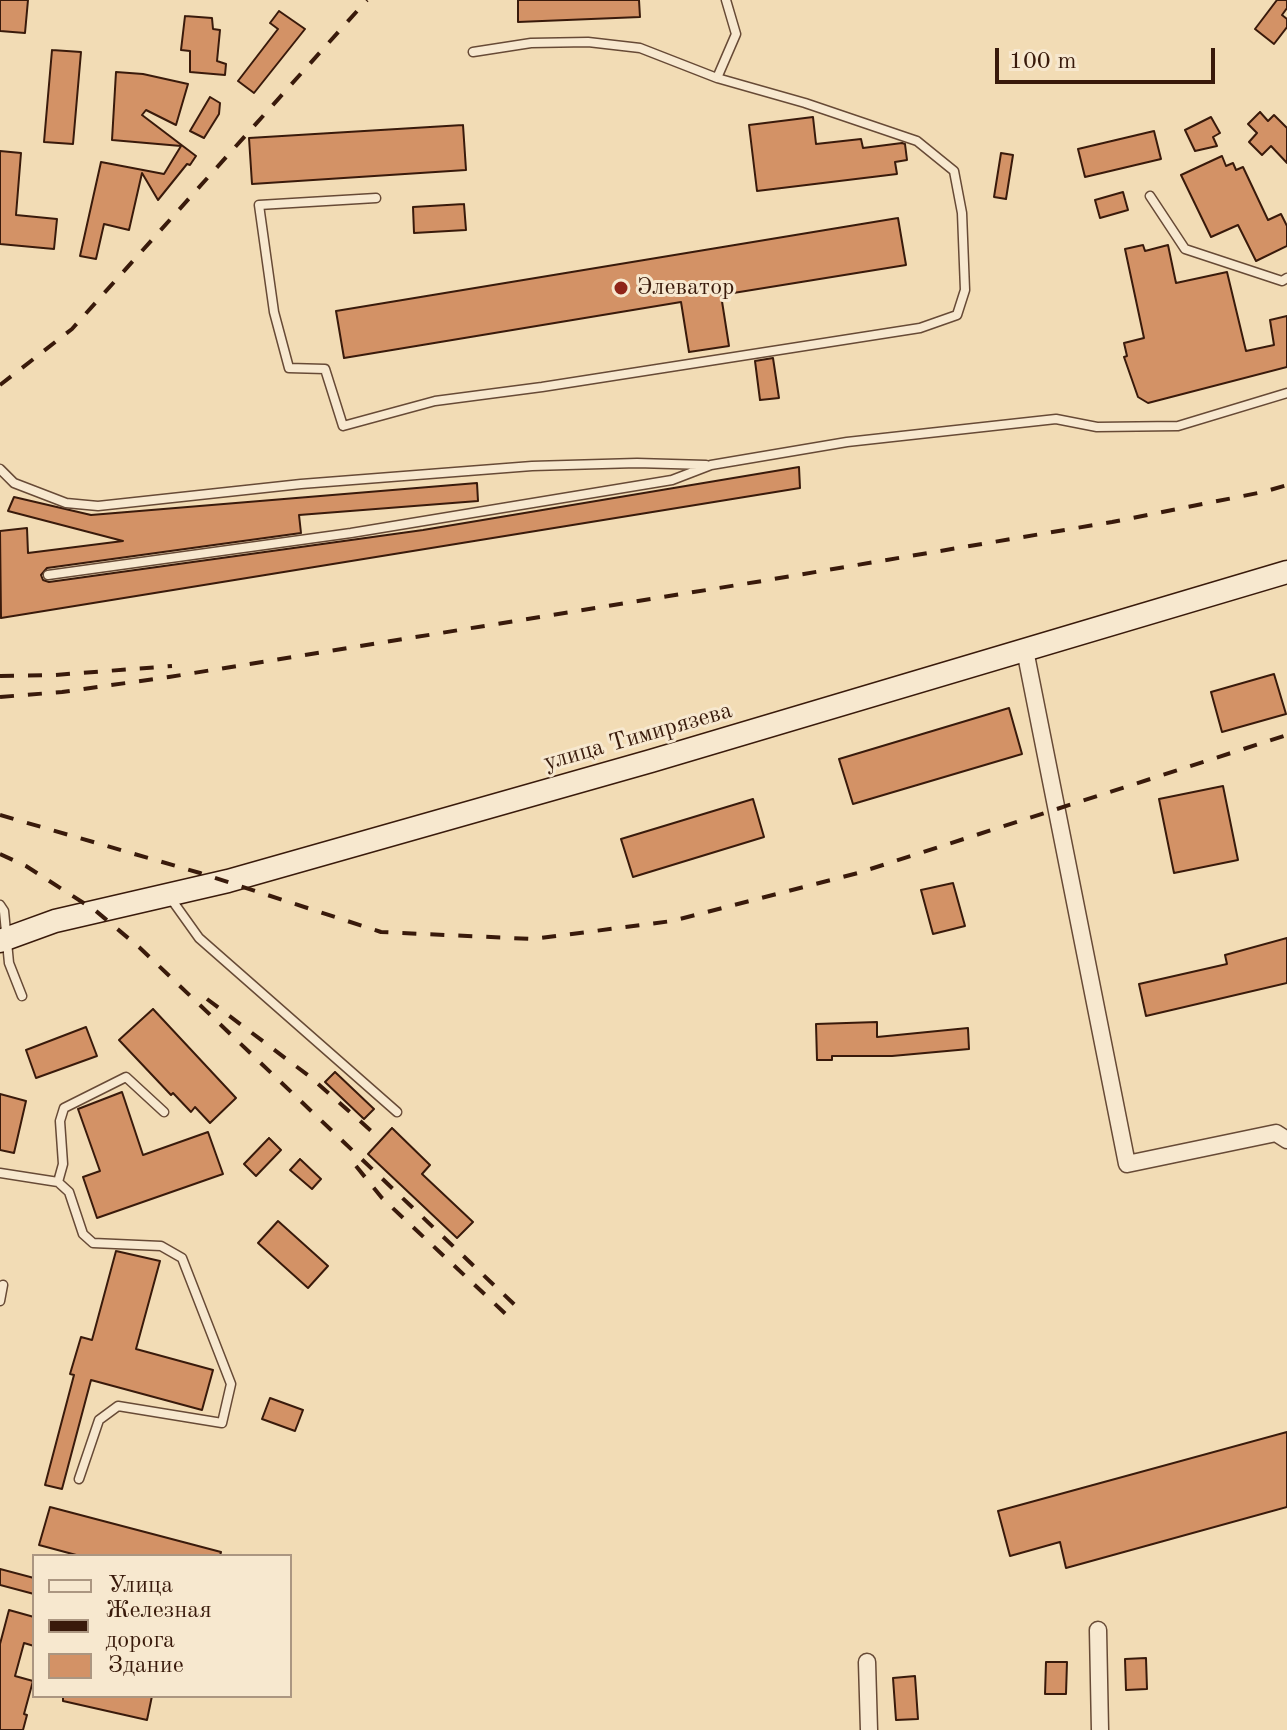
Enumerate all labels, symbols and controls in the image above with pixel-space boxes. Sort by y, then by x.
scale bar [999,32,1219,82]
text: 100 m [1009,50,1077,74]
place label: Элеватор [637,274,735,302]
marker: Элеватор [612,279,630,297]
street label: улица Тимирязева [540,696,736,778]
legend [32,1554,292,1698]
text: Улица [108,1574,173,1598]
text: Железная дорога [105,1599,212,1653]
text: Здание [108,1654,184,1678]

